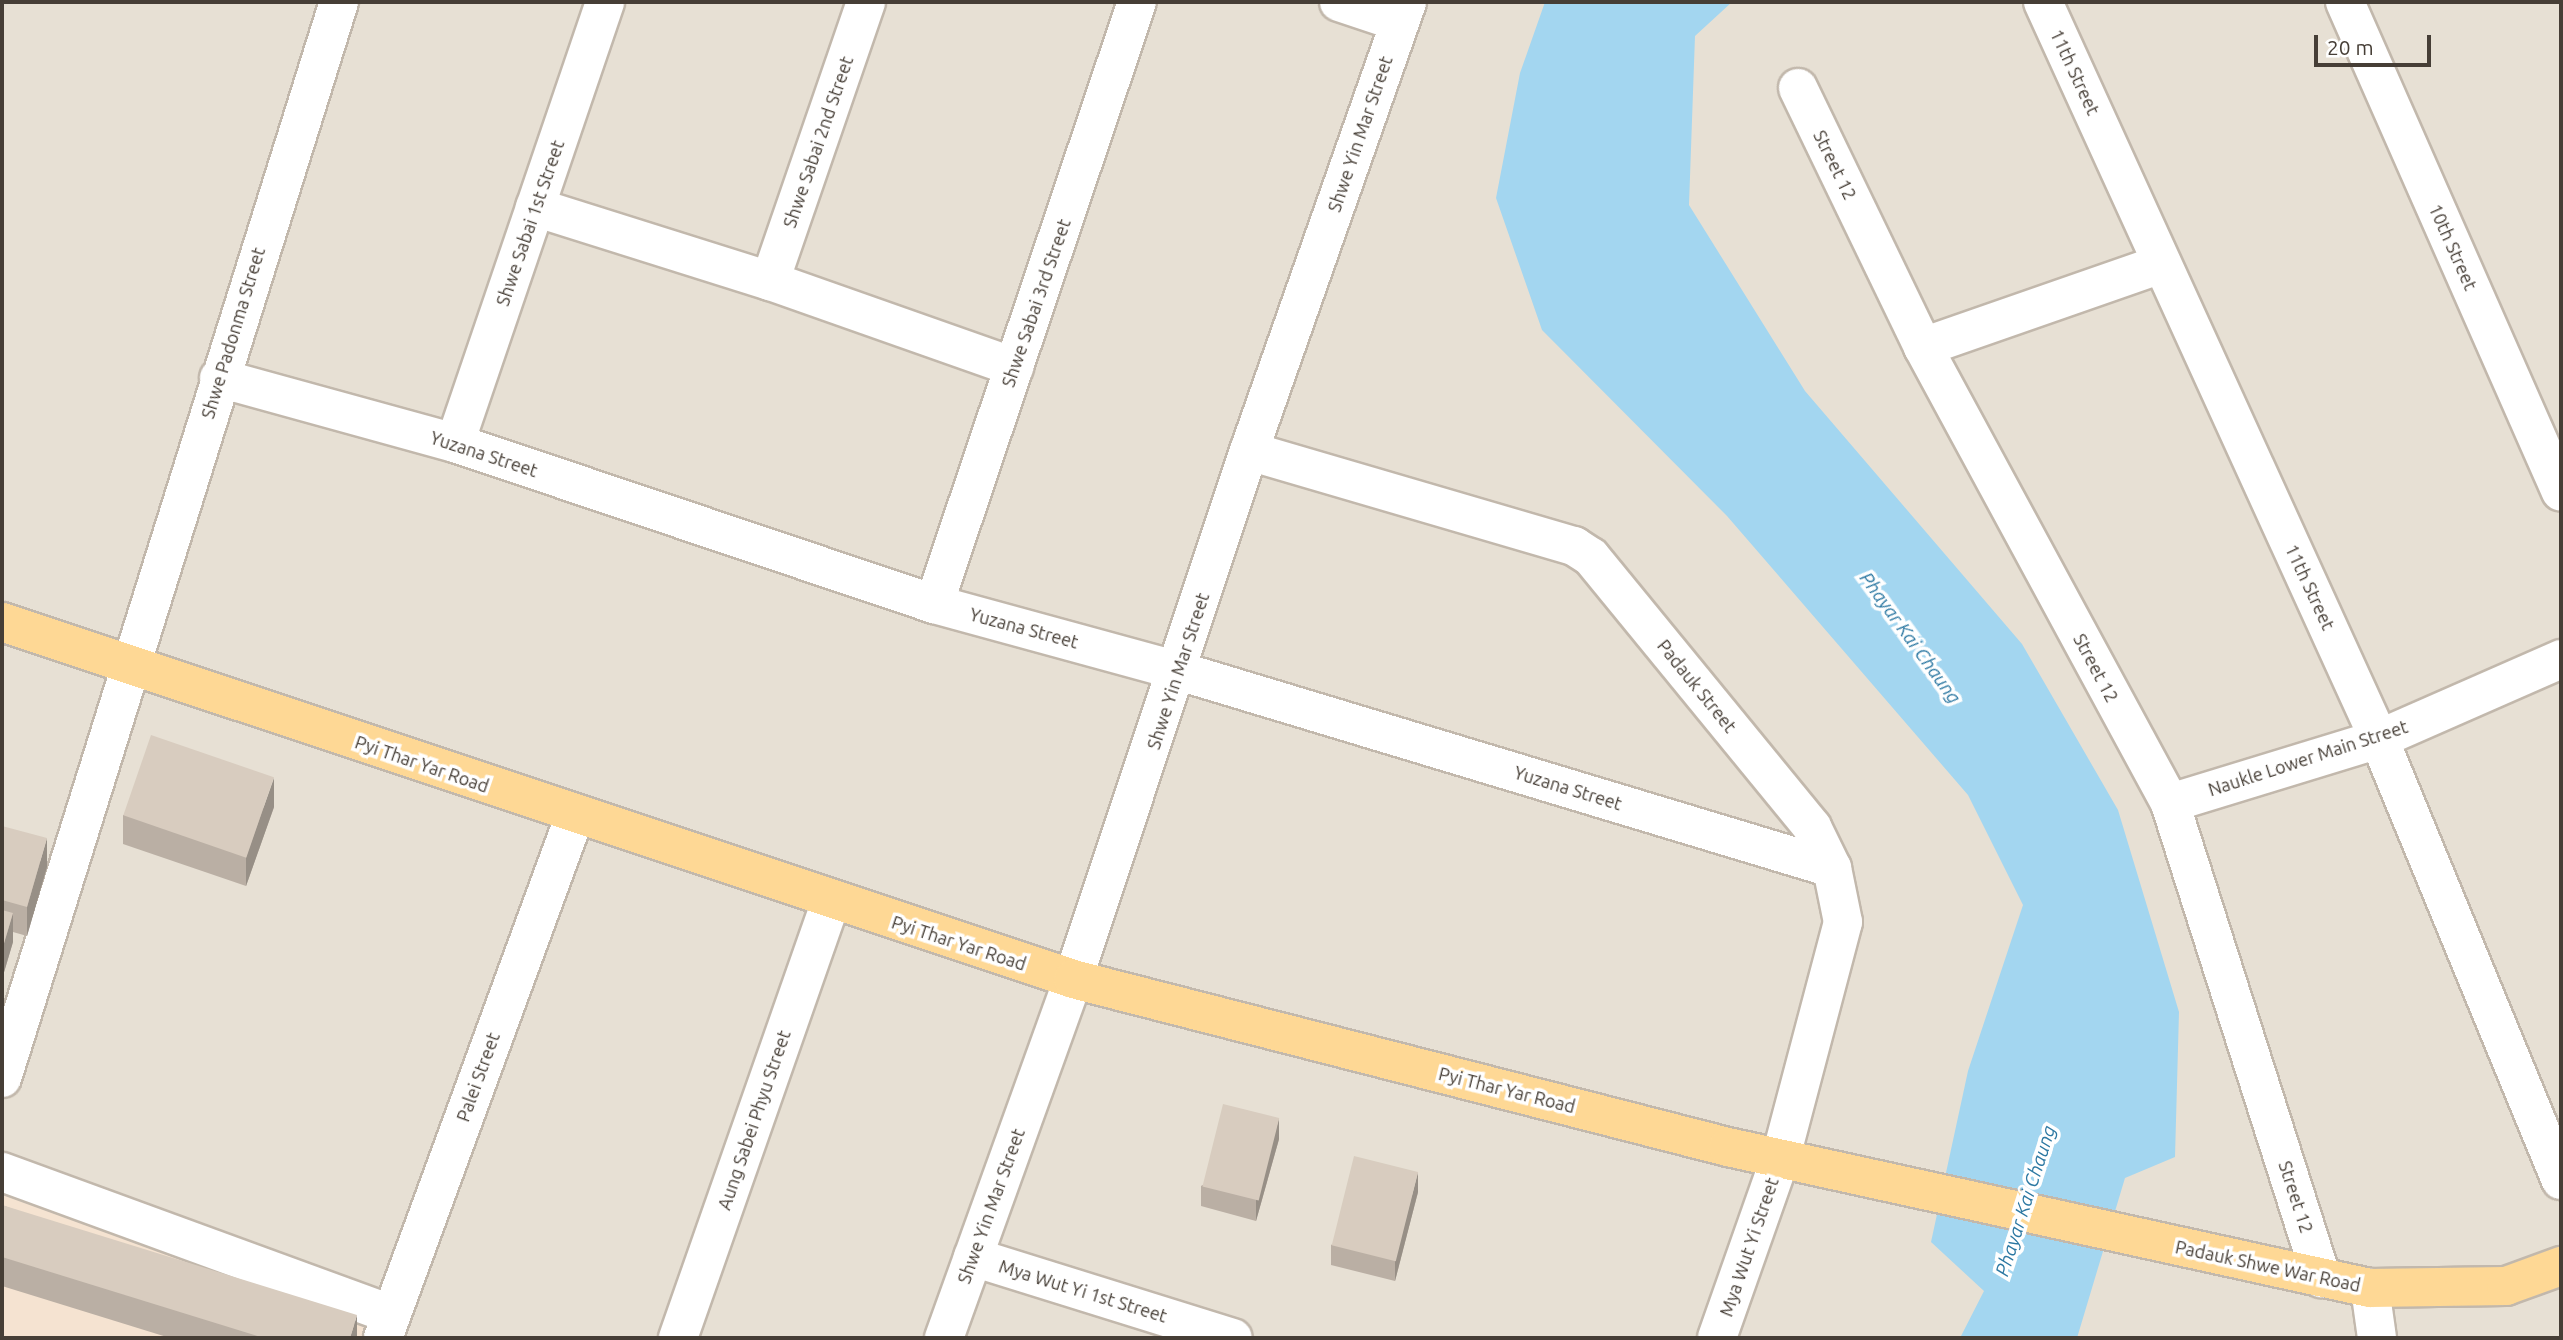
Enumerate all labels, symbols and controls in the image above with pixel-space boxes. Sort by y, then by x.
scale bar [2318,21,2435,65]
street label: 11th Street [2046,26,2104,118]
text: 20 m [2327,35,2374,59]
street label: Shwe Sabai 2nd Street [778,53,858,231]
street label: Shwe Yin Mar Street [1323,53,1397,215]
street label: Street 12 [1809,127,1861,203]
street label: Shwe Sabai 1st Street [491,137,569,309]
street label: 10th Street [2424,201,2482,293]
street label: Shwe Sabai 3rd Street [997,216,1075,390]
street label: Shwe Padonma Street [197,245,269,421]
street label: Yuzana Street [428,426,540,482]
street label: 11th Street [2281,541,2339,633]
water label: Phayar Kai Chaung [1855,568,1965,708]
street label: Shwe Yin Mar Street [1142,590,1214,752]
street label: Yuzana Street [967,603,1081,653]
street label: Street 12 [2069,630,2123,706]
street label: Padauk Street [1653,635,1741,737]
street label: Naukle Lower Main Street [2205,715,2411,801]
street label: Pyi Thar Yar Road [352,731,492,797]
street label: Yuzana Street [1511,761,1625,815]
street label: Pyi Thar Yar Road [889,911,1029,975]
street label: Aung Sabei Phyu Street [713,1027,795,1213]
street label: Palei Street [452,1029,504,1125]
street label: Pyi Thar Yar Road [1436,1063,1578,1117]
water label: Phayar Kai Chaung [1991,1123,2061,1279]
street label: Shwe Yin Mar Street [953,1125,1029,1287]
street label: Street 12 [2274,1158,2318,1236]
street label: Mya Wut Yi Street [1715,1175,1783,1319]
street label: Padauk Shwe War Road [2173,1236,2363,1296]
street label: Mya Wut Yi 1st Street [996,1255,1170,1327]

